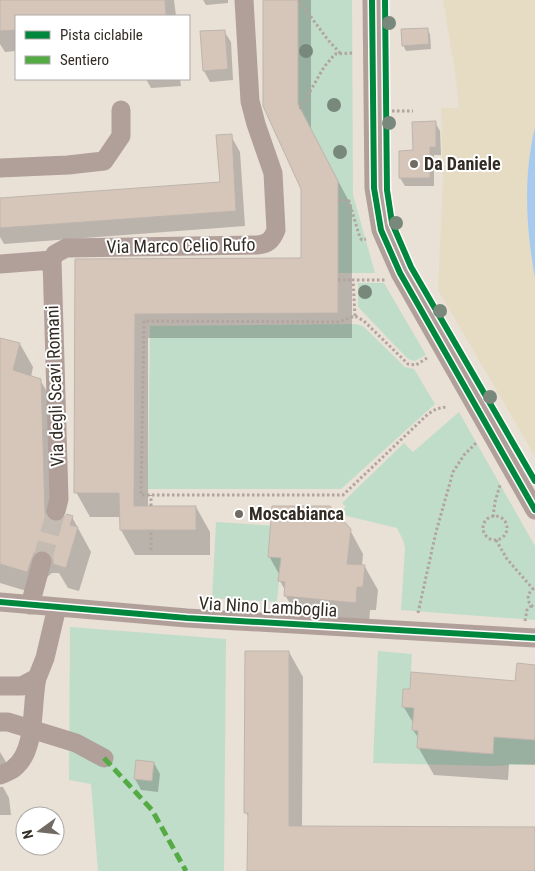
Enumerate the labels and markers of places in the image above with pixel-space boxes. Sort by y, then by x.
place label: Da Daniele [424,153,501,174]
marker: Da Daniele [408,158,420,170]
place label: Moscabianca [249,503,344,524]
marker: Moscabianca [233,508,245,520]

